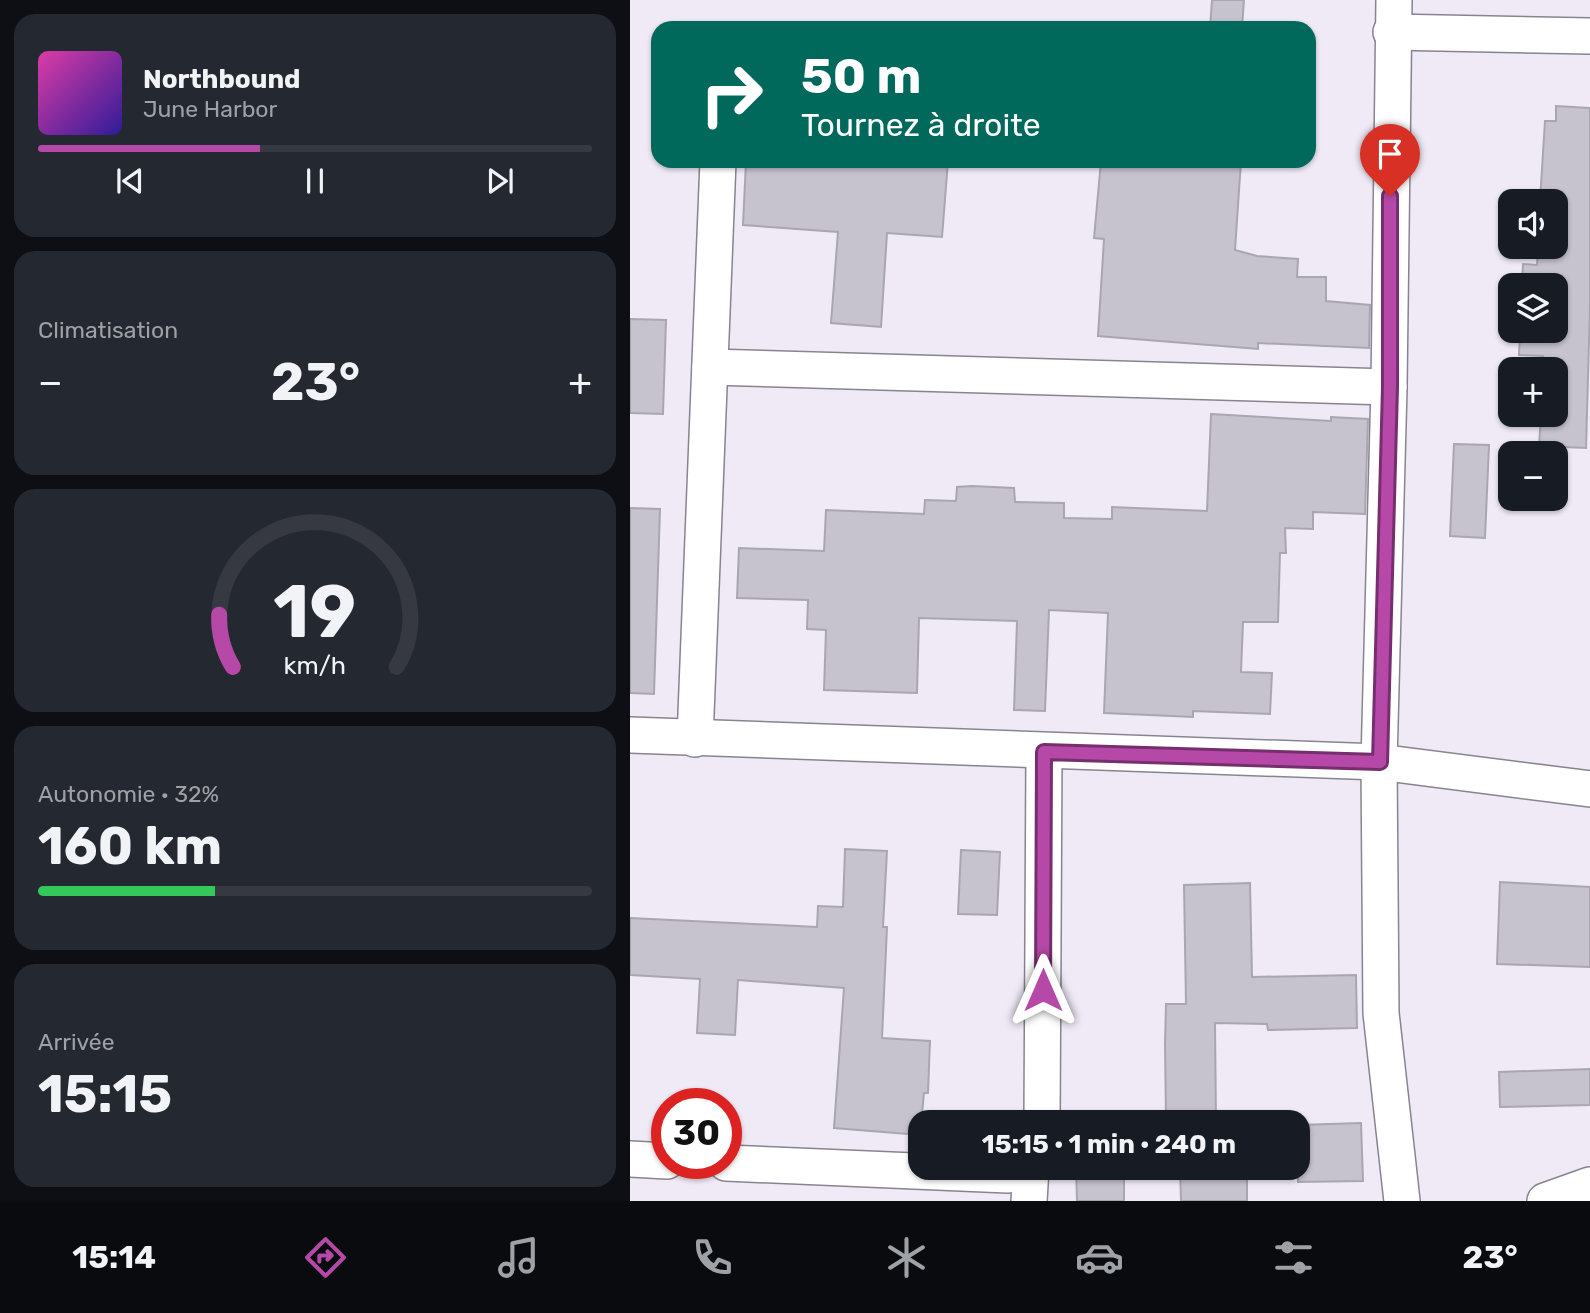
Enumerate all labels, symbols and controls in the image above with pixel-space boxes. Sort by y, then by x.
text: 50 m [801,47,921,105]
icon: right [686,49,777,140]
text: Northbound [143,64,301,95]
text: June Harbor [143,95,277,123]
text: Tournez à droite [801,106,1041,144]
pin [1360,124,1420,196]
icon: arrive [1371,135,1409,173]
icon: previous [111,162,149,200]
icon: pause [296,162,334,200]
icon: next [481,162,519,200]
map controls [1498,189,1568,511]
button: sound [1498,189,1568,259]
button: layers [1498,273,1568,343]
text: Climatisation [38,316,178,344]
text: 23° [271,351,360,413]
button: + [1498,357,1568,427]
text: − [38,359,63,405]
text: + [568,359,592,405]
button: − [1498,441,1568,511]
text: 19 [274,569,356,655]
text: km/h [284,650,346,679]
text: Autonomie · 32% [38,780,219,808]
text: 160 km [38,815,222,877]
position arrow [1006,953,1080,1027]
text: Arrivée [38,1028,115,1056]
text: 15:15 [38,1063,172,1125]
speed limit sign: 30 [651,1088,742,1179]
text: 15:15 · 1 min · 240 m [982,1129,1236,1160]
icon: directions [301,1233,350,1282]
icon: music [494,1233,543,1282]
icon: phone [688,1233,737,1282]
icon: climate [882,1233,931,1282]
icon: car [1075,1233,1124,1282]
icon: filters [1269,1233,1318,1282]
text: 15:14 [72,1238,156,1276]
text: 23° [1463,1238,1518,1276]

